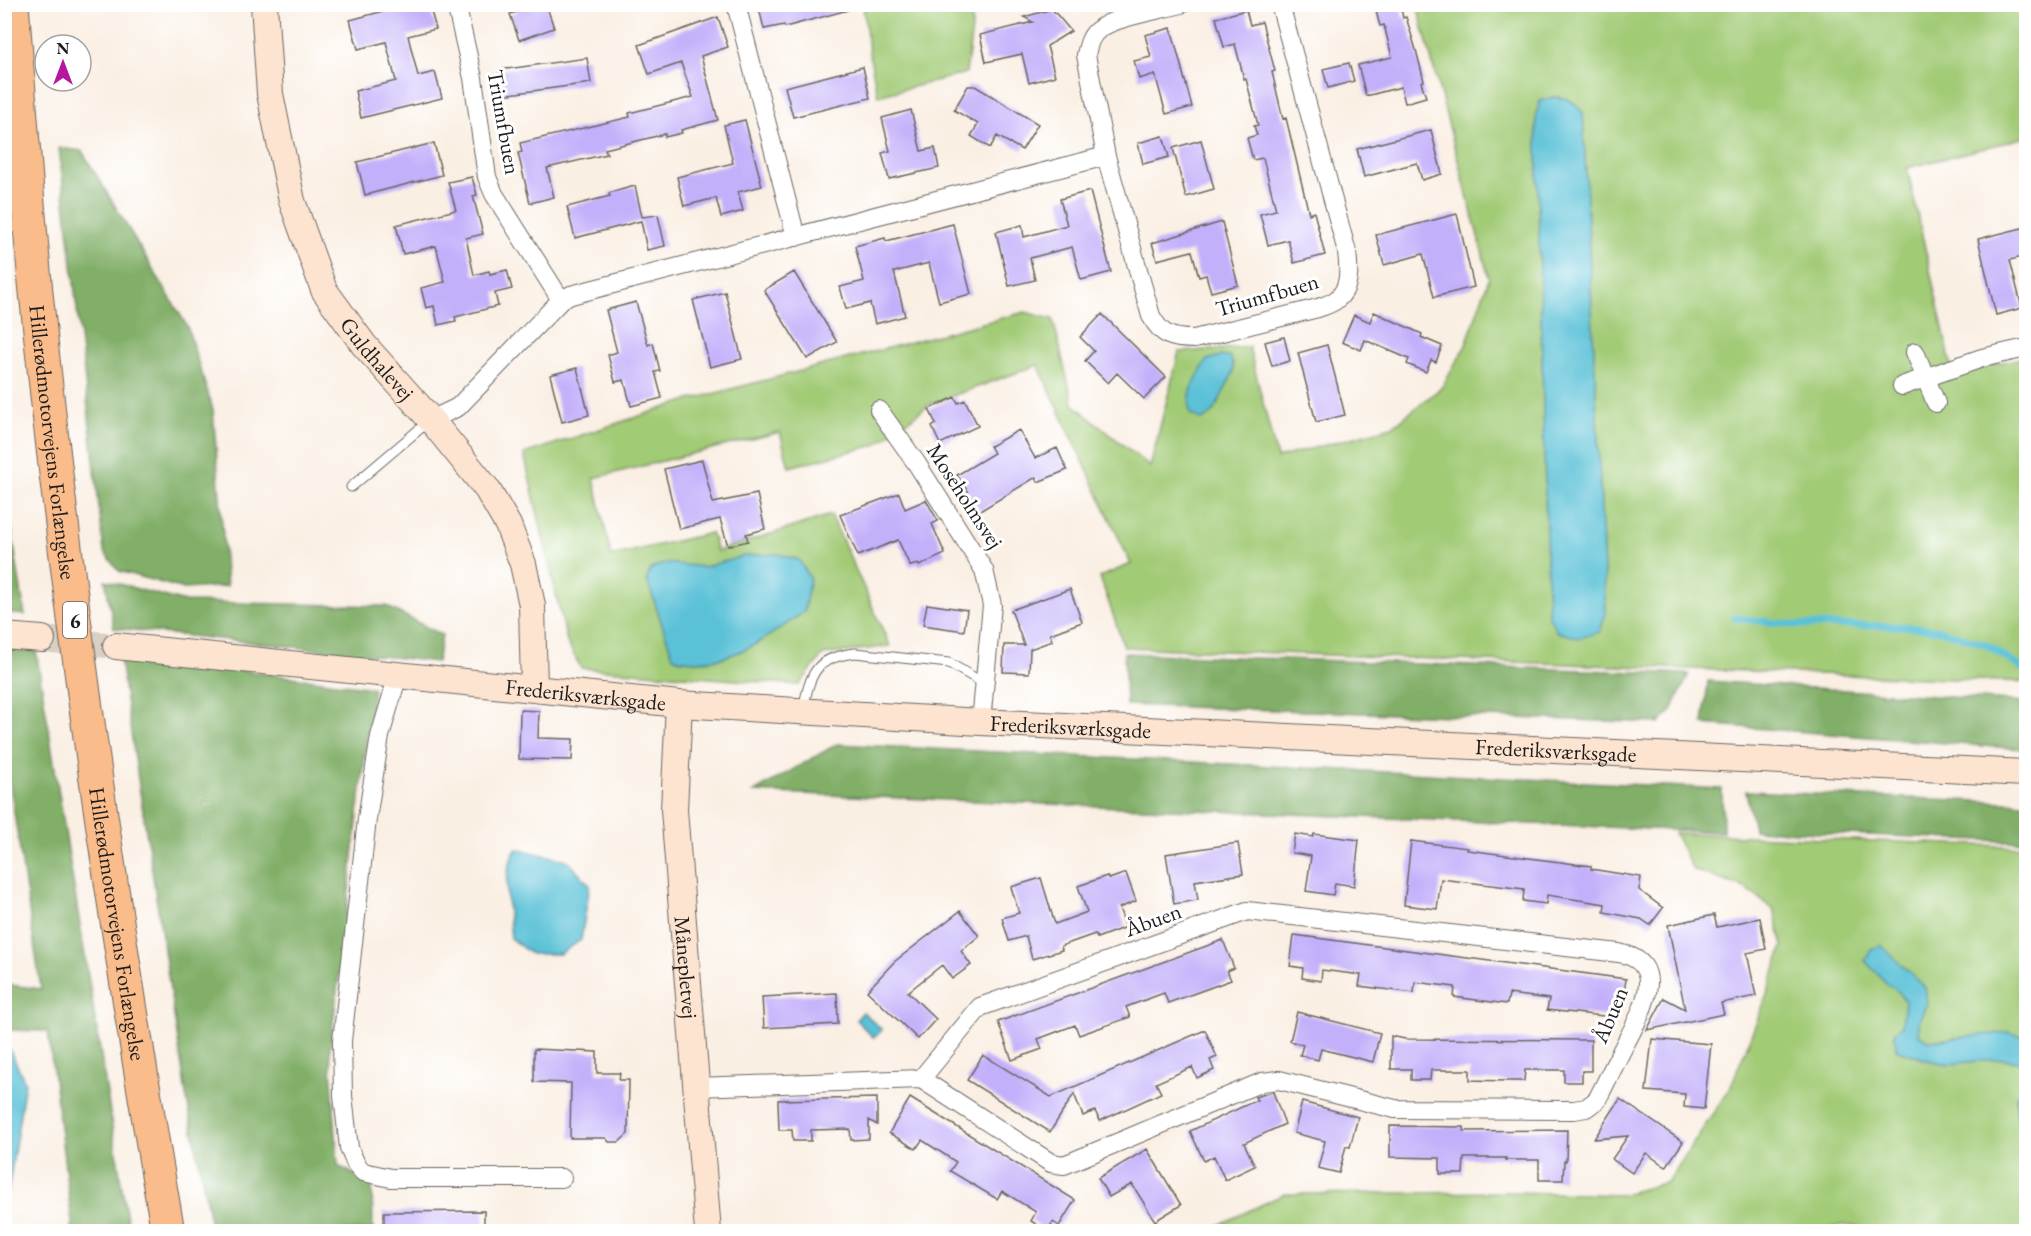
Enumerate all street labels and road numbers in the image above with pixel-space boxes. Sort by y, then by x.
street label: Triumfbuen [481,67,528,177]
street label: Triumfbuen [1212,266,1322,323]
street label: Hillerødmotorvejens Forlængelse [23,303,83,581]
street label: Guldhalevej [334,311,421,406]
street label: Moseholmsvej [920,438,1010,554]
road number: 6 [63,602,87,638]
street label: Frederiksværksgade [504,672,668,717]
street label: Frederiksværksgade [989,708,1152,745]
street label: Frederiksværksgade [1474,732,1638,768]
street label: Hillerødmotorvejens Forlængelse [83,785,153,1063]
street label: Åbuen [1120,896,1186,944]
street label: Månepletvej [668,915,705,1020]
street label: Åbuen [1585,982,1635,1048]

